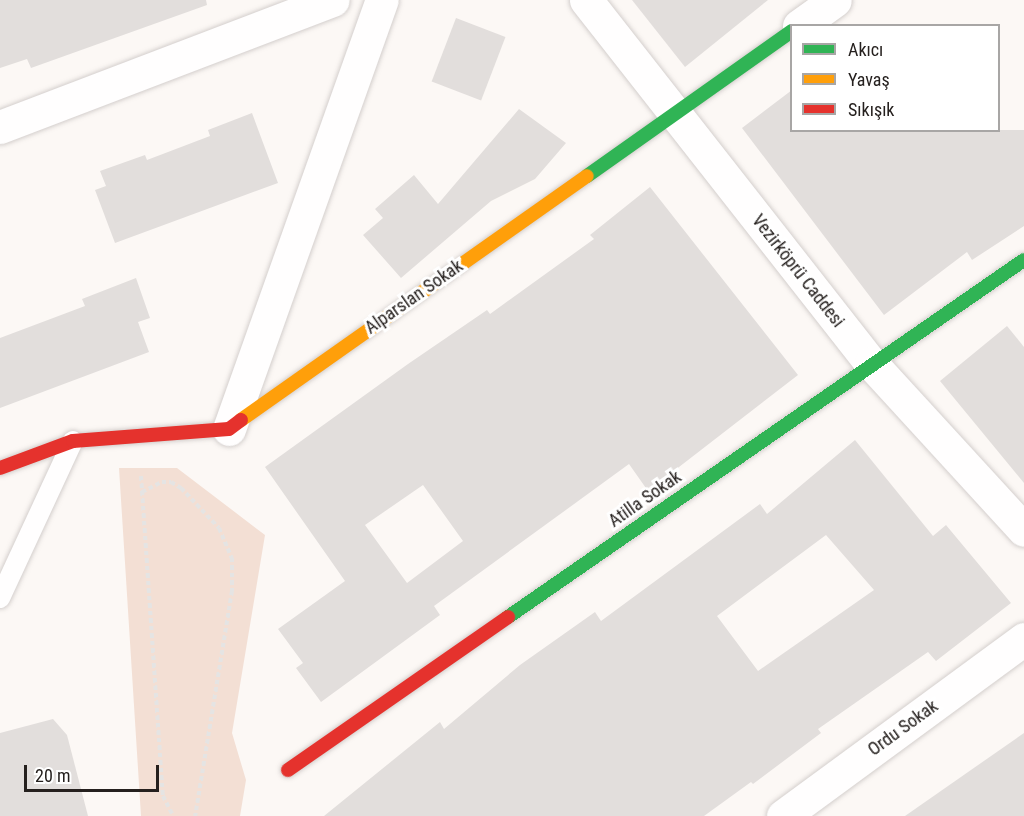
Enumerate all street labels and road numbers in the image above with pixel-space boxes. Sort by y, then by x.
street label: Vezirköprü Caddesi [747,210,849,332]
street label: Alparslan Sokak [361,255,467,339]
street label: Atilla Sokak [604,466,686,532]
street label: Ordu Sokak [864,695,942,761]

